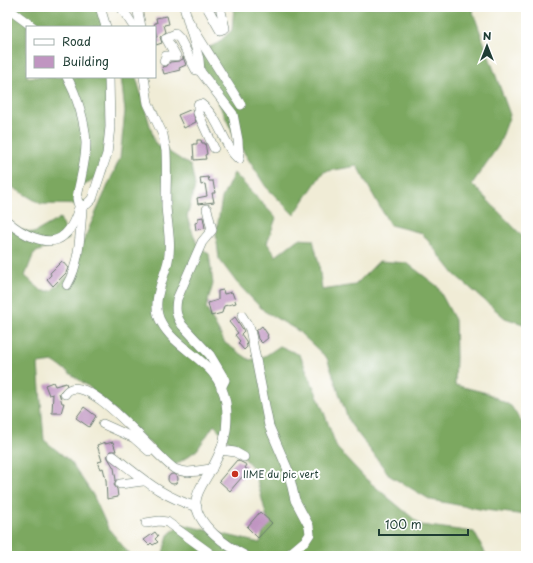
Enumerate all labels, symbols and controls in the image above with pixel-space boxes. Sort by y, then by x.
legend [26,26,156,78]
north arrow [467,26,507,66]
text: N [483,27,492,44]
text: Road [62,32,91,50]
text: Building [62,52,109,70]
place label: IIME du pic vert [243,466,319,481]
marker: IIME du pic vert [230,469,240,479]
scale bar [379,511,468,537]
text: 100 m [385,515,422,533]

